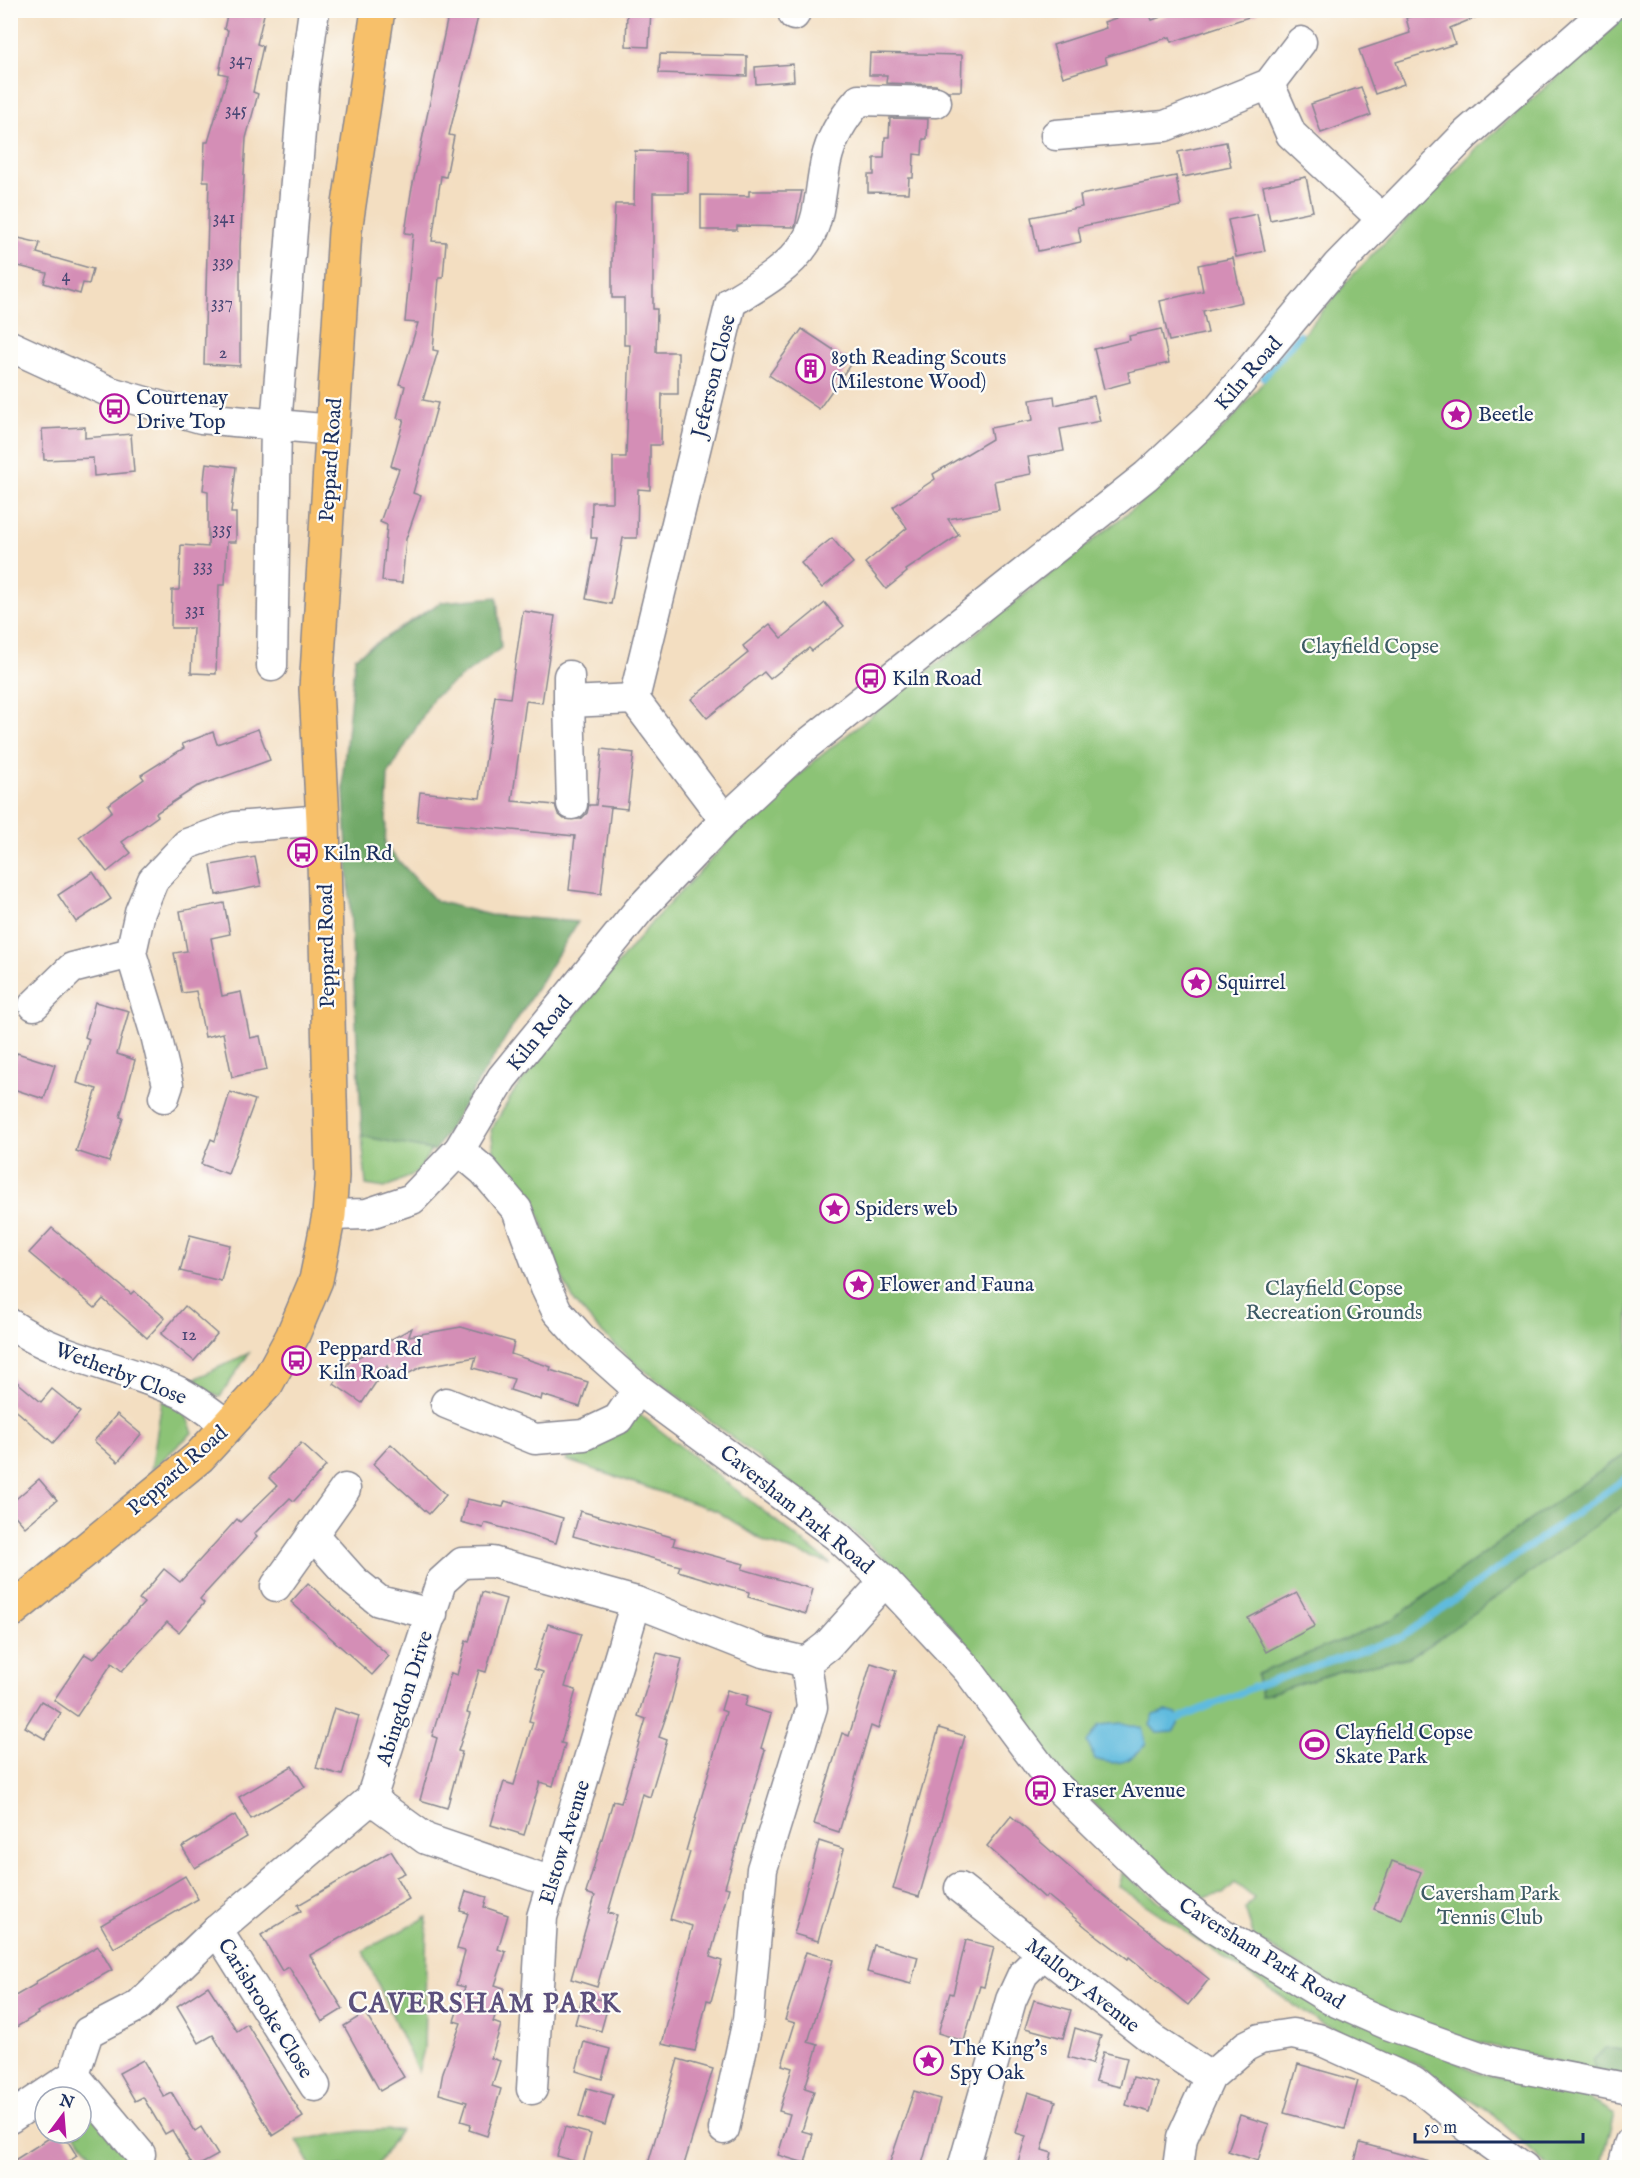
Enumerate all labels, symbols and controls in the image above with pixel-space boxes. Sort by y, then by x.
house number: 347 [229,49,253,72]
house number: 345 [225,99,247,122]
house number: 341 [213,207,235,230]
house number: 339 [212,251,234,274]
house number: 4 [62,265,71,288]
house number: 337 [211,292,233,315]
street label: Jeferson Close [686,312,743,443]
street label: Kiln Road [1209,331,1289,417]
house number: 2 [219,342,227,365]
place label: 89th Reading Scouts (Milestone Wood) [831,345,1006,396]
building icon: 89th Reading Scouts (Milestone Wood) [794,353,826,385]
place label: Courtenay Drive Top [136,385,229,436]
bus stop icon: Courtenay Drive Top [99,393,131,425]
street label: Peppard Road [314,396,349,523]
place icon: Beetle [1441,398,1473,430]
place label: Beetle [1478,402,1534,429]
house number: 335 [212,518,232,541]
house number: 333 [193,555,213,578]
house number: 331 [185,599,205,622]
park label: Clayfield Copse [1301,634,1439,661]
bus stop icon: Kiln Road [855,662,887,694]
place label: Kiln Road [892,666,983,693]
bus stop icon: Kiln Rd [286,837,318,869]
place label: Kiln Rd [323,841,393,868]
street label: Peppard Road [313,883,342,1008]
place icon: Squirrel [1180,966,1212,998]
place label: Squirrel [1217,970,1286,997]
street label: Kiln Road [501,990,579,1077]
place icon: Spiders web [818,1192,850,1224]
place label: Spiders web [855,1196,958,1223]
place icon: Flower and Fauna [842,1268,874,1300]
place label: Flower and Fauna [879,1272,1035,1299]
park label: Clayfield Copse Recreation Grounds [1246,1276,1422,1327]
house number: 12 [181,1324,197,1347]
place label: Peppard Rd Kiln Road [318,1336,423,1387]
street label: Wetherby Close [51,1337,191,1412]
bus stop icon: Peppard Rd Kiln Road [281,1344,313,1376]
street label: Peppard Road [122,1420,234,1522]
street label: Caversham Park Road [713,1440,879,1581]
street label: Abingdon Drive [371,1627,440,1770]
place label: Clayfield Copse Skate Park [1335,1720,1473,1771]
sports icon: Clayfield Copse Skate Park [1298,1728,1330,1760]
bus stop icon: Fraser Avenue [1025,1774,1057,1806]
street label: Elstow Avenue [534,1777,597,1908]
place label: Fraser Avenue [1062,1778,1186,1805]
park label: Caversham Park Tennis Club [1421,1881,1560,1932]
street label: Caversham Park Road [1173,1892,1350,2017]
street label: Mallory Avenue [1019,1933,1145,2040]
street label: Carisbrooke Close [211,1934,319,2084]
district label: CAVERSHAM PARK [348,1988,622,2022]
place label: The King's Spy Oak [950,2036,1047,2087]
place icon: The King's Spy Oak [913,2044,945,2076]
north arrow [33,2085,93,2145]
text: N [56,2091,76,2114]
scale bar [1415,2106,1583,2144]
text: 50 m [1424,2117,1457,2140]

